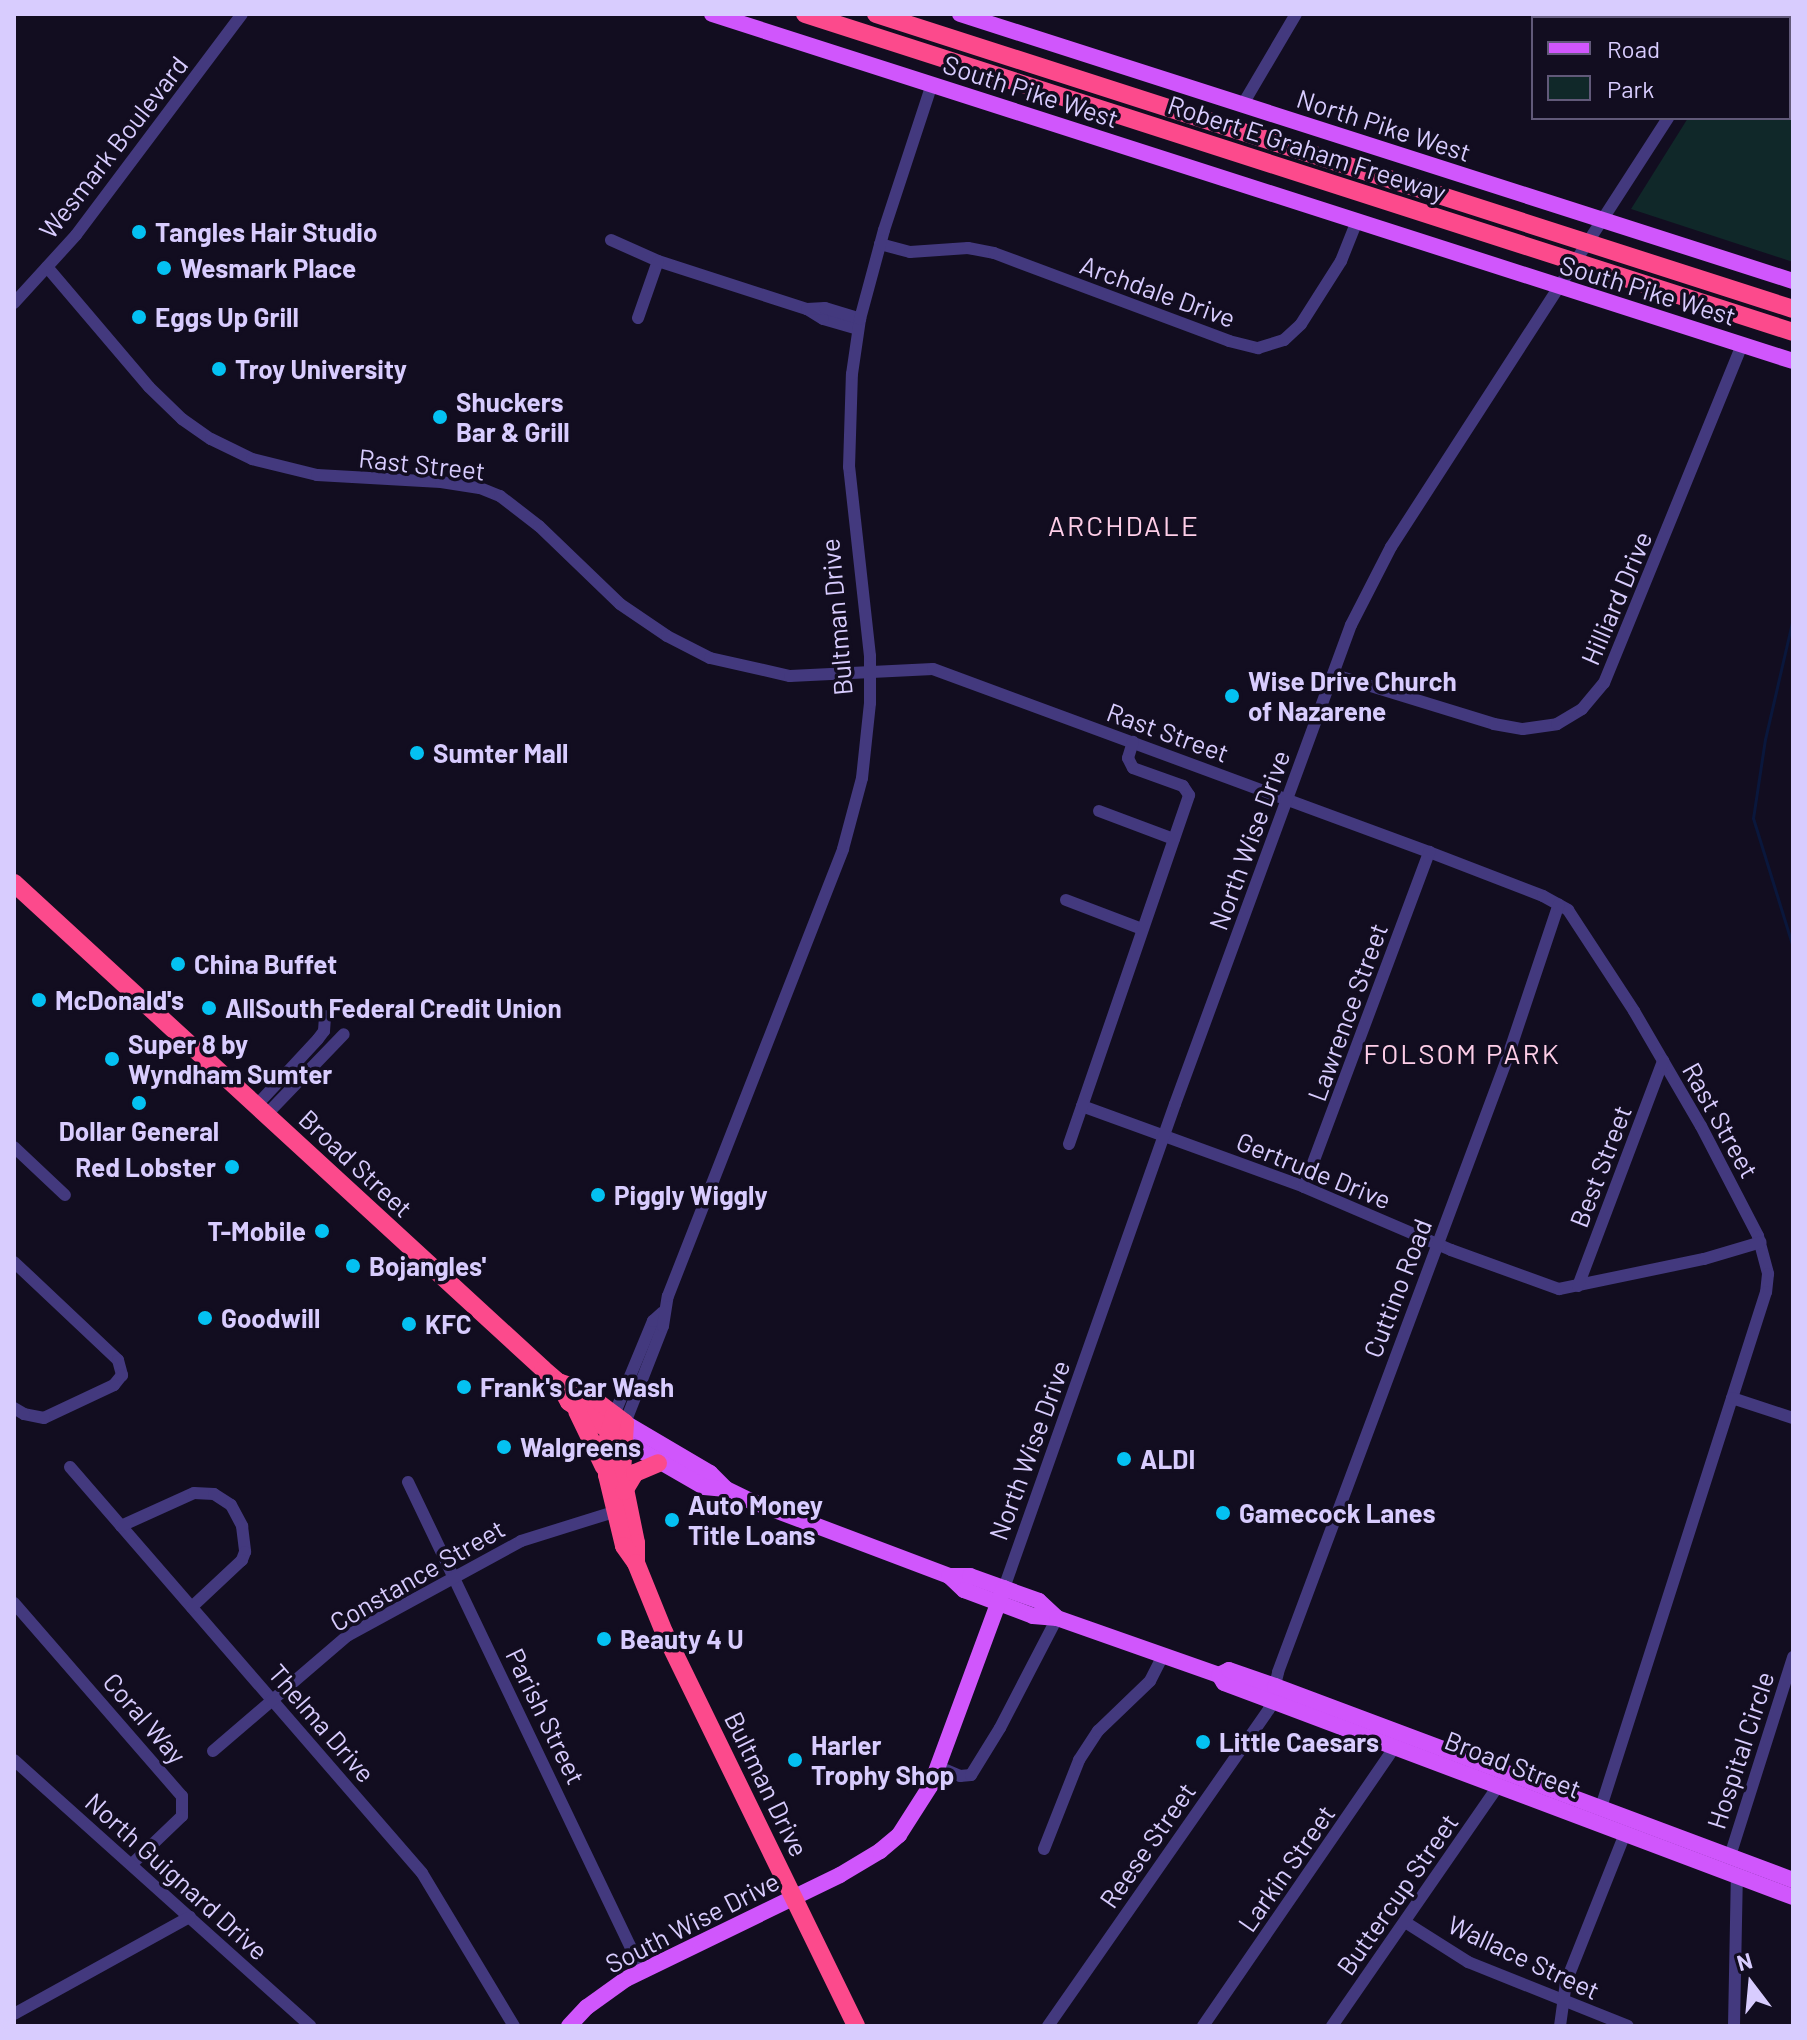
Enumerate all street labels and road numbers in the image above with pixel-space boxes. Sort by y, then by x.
street label: South Pike West [939,48,1123,134]
street label: Wesmark Boulevard [32,50,194,244]
street label: North Pike West [1293,82,1475,168]
street label: Robert E Graham Freeway [1164,88,1450,208]
street label: Archdale Drive [1076,248,1240,334]
street label: South Pike West [1556,248,1740,332]
street label: Rast Street [357,442,487,486]
street label: Hilliard Drive [1574,526,1658,670]
street label: Bultman Drive [814,537,858,697]
street label: Rast Street [1103,696,1233,768]
street label: North Wise Drive [1202,746,1296,934]
street label: Lawrence Street [1300,919,1394,1105]
street label: Rast Street [1676,1057,1766,1183]
street label: Best Street [1562,1101,1638,1231]
street label: Broad Street [293,1103,419,1223]
street label: Gertrude Drive [1232,1125,1396,1215]
street label: Cuttino Road [1356,1214,1438,1362]
street label: North Wise Drive [982,1356,1076,1544]
street label: Constance Street [324,1512,510,1638]
street label: Parish Street [500,1643,592,1789]
street label: Thelma Drive [262,1658,382,1788]
street label: Coral Way [97,1666,193,1770]
street label: Hospital Circle [1700,1667,1780,1833]
street label: Bultman Drive [719,1706,815,1862]
street label: Broad Street [1440,1724,1586,1804]
street label: Reese Street [1092,1776,1202,1914]
street label: North Guignard Drive [79,1786,275,1966]
street label: Larkin Street [1231,1799,1341,1937]
street label: Buttercup Street [1330,1807,1464,1981]
street label: South Wise Drive [600,1865,784,1979]
street label: Wallace Street [1443,1908,1605,2006]

